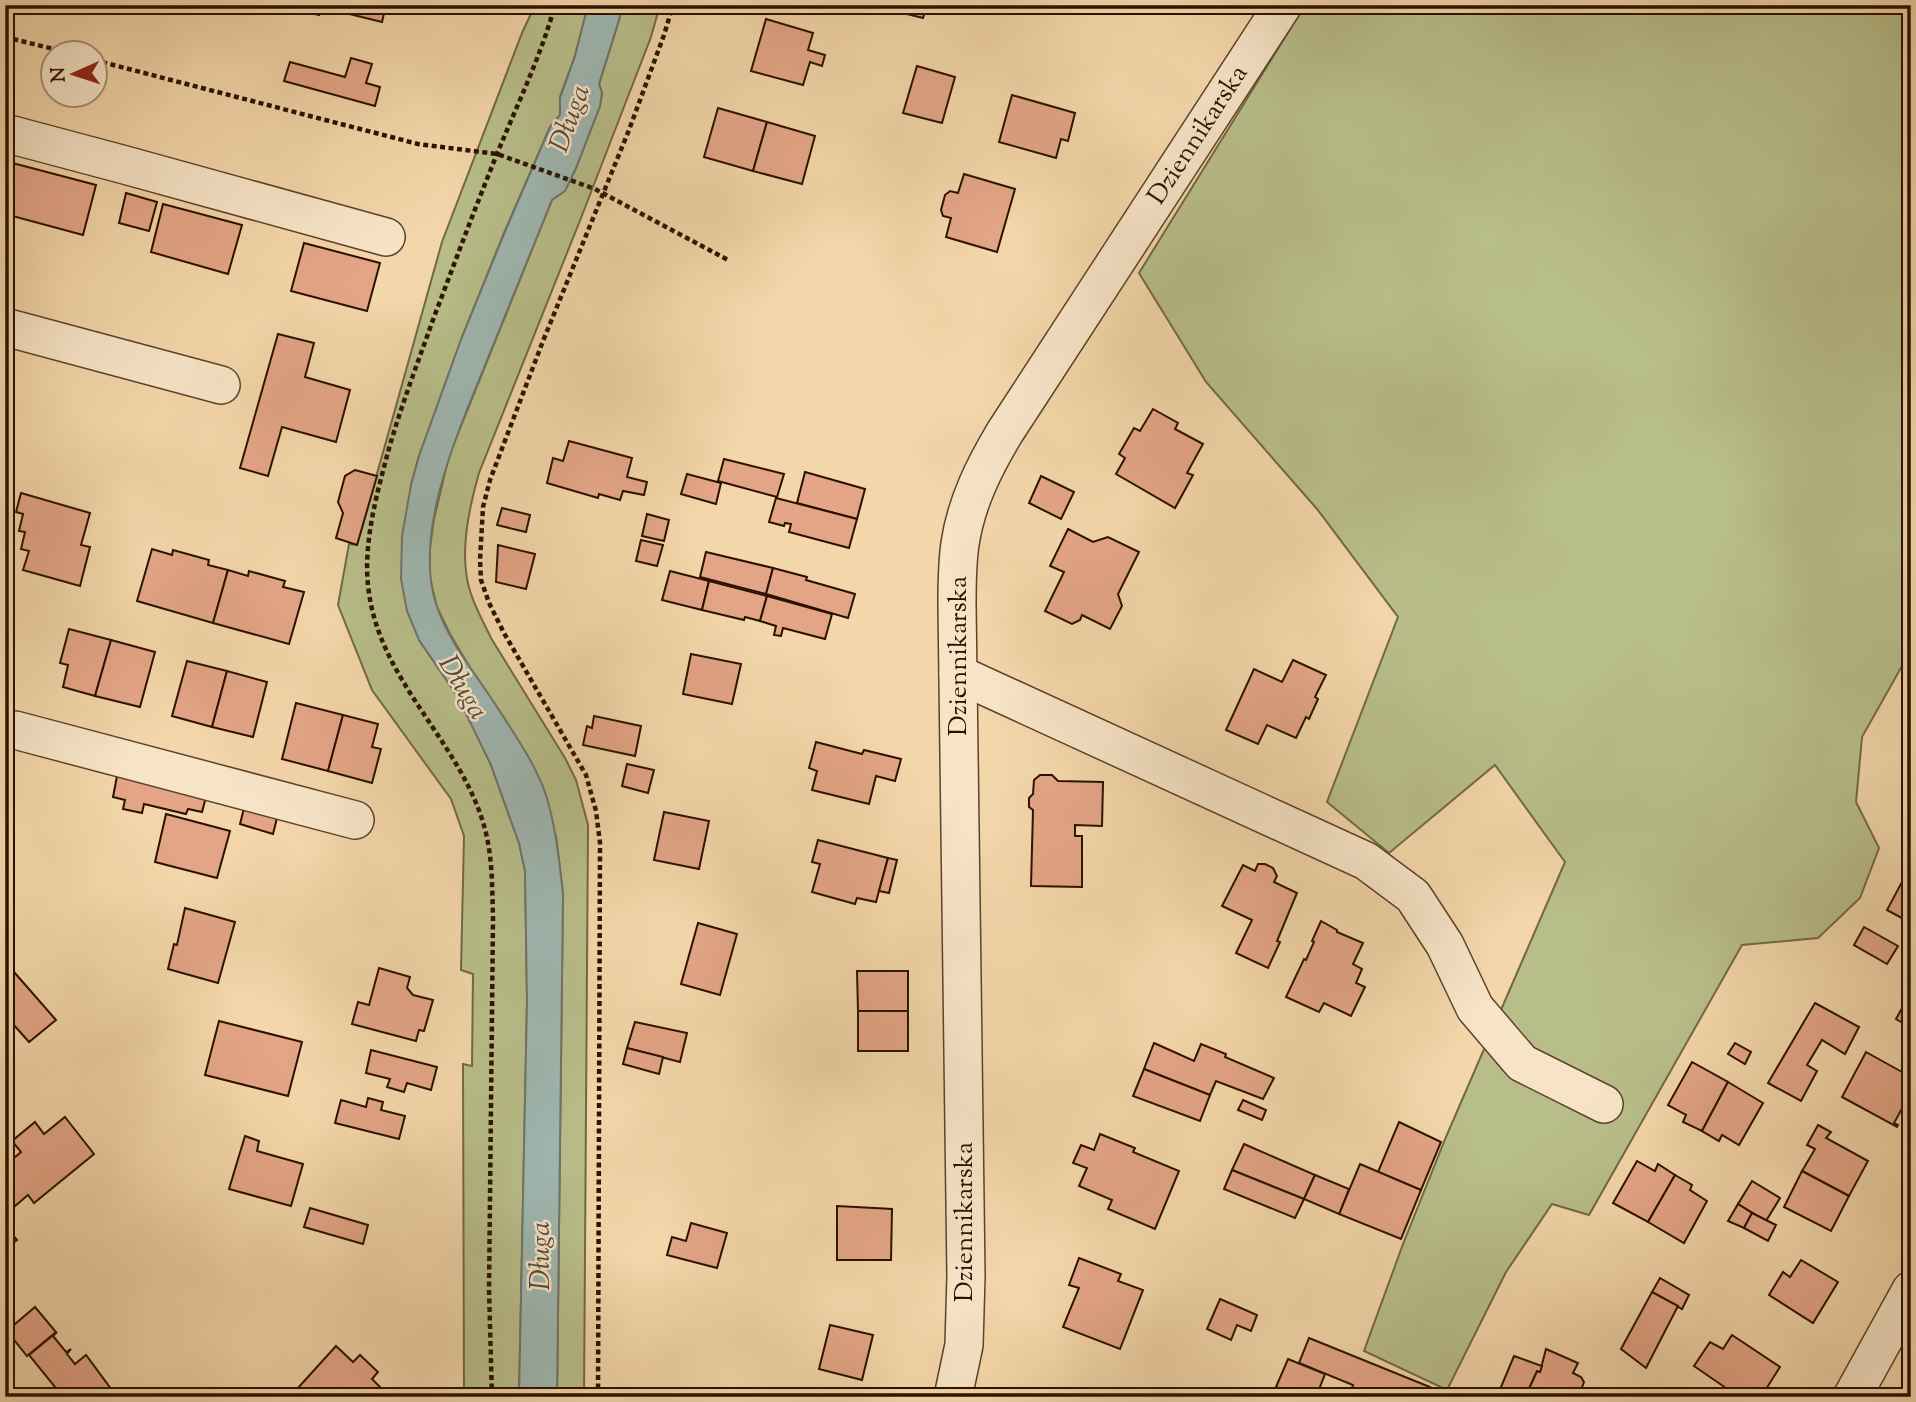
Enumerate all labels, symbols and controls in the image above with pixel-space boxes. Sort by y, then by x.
north arrow [38,38,108,108]
street label: Dziennikarska [1139,58,1257,212]
text: N [46,66,73,83]
water label: Długa [540,80,602,158]
street label: Dziennikarska [941,576,978,736]
water label: Długa [427,648,497,728]
street label: Dziennikarska [947,1142,984,1302]
water label: Długa [522,1221,562,1291]

